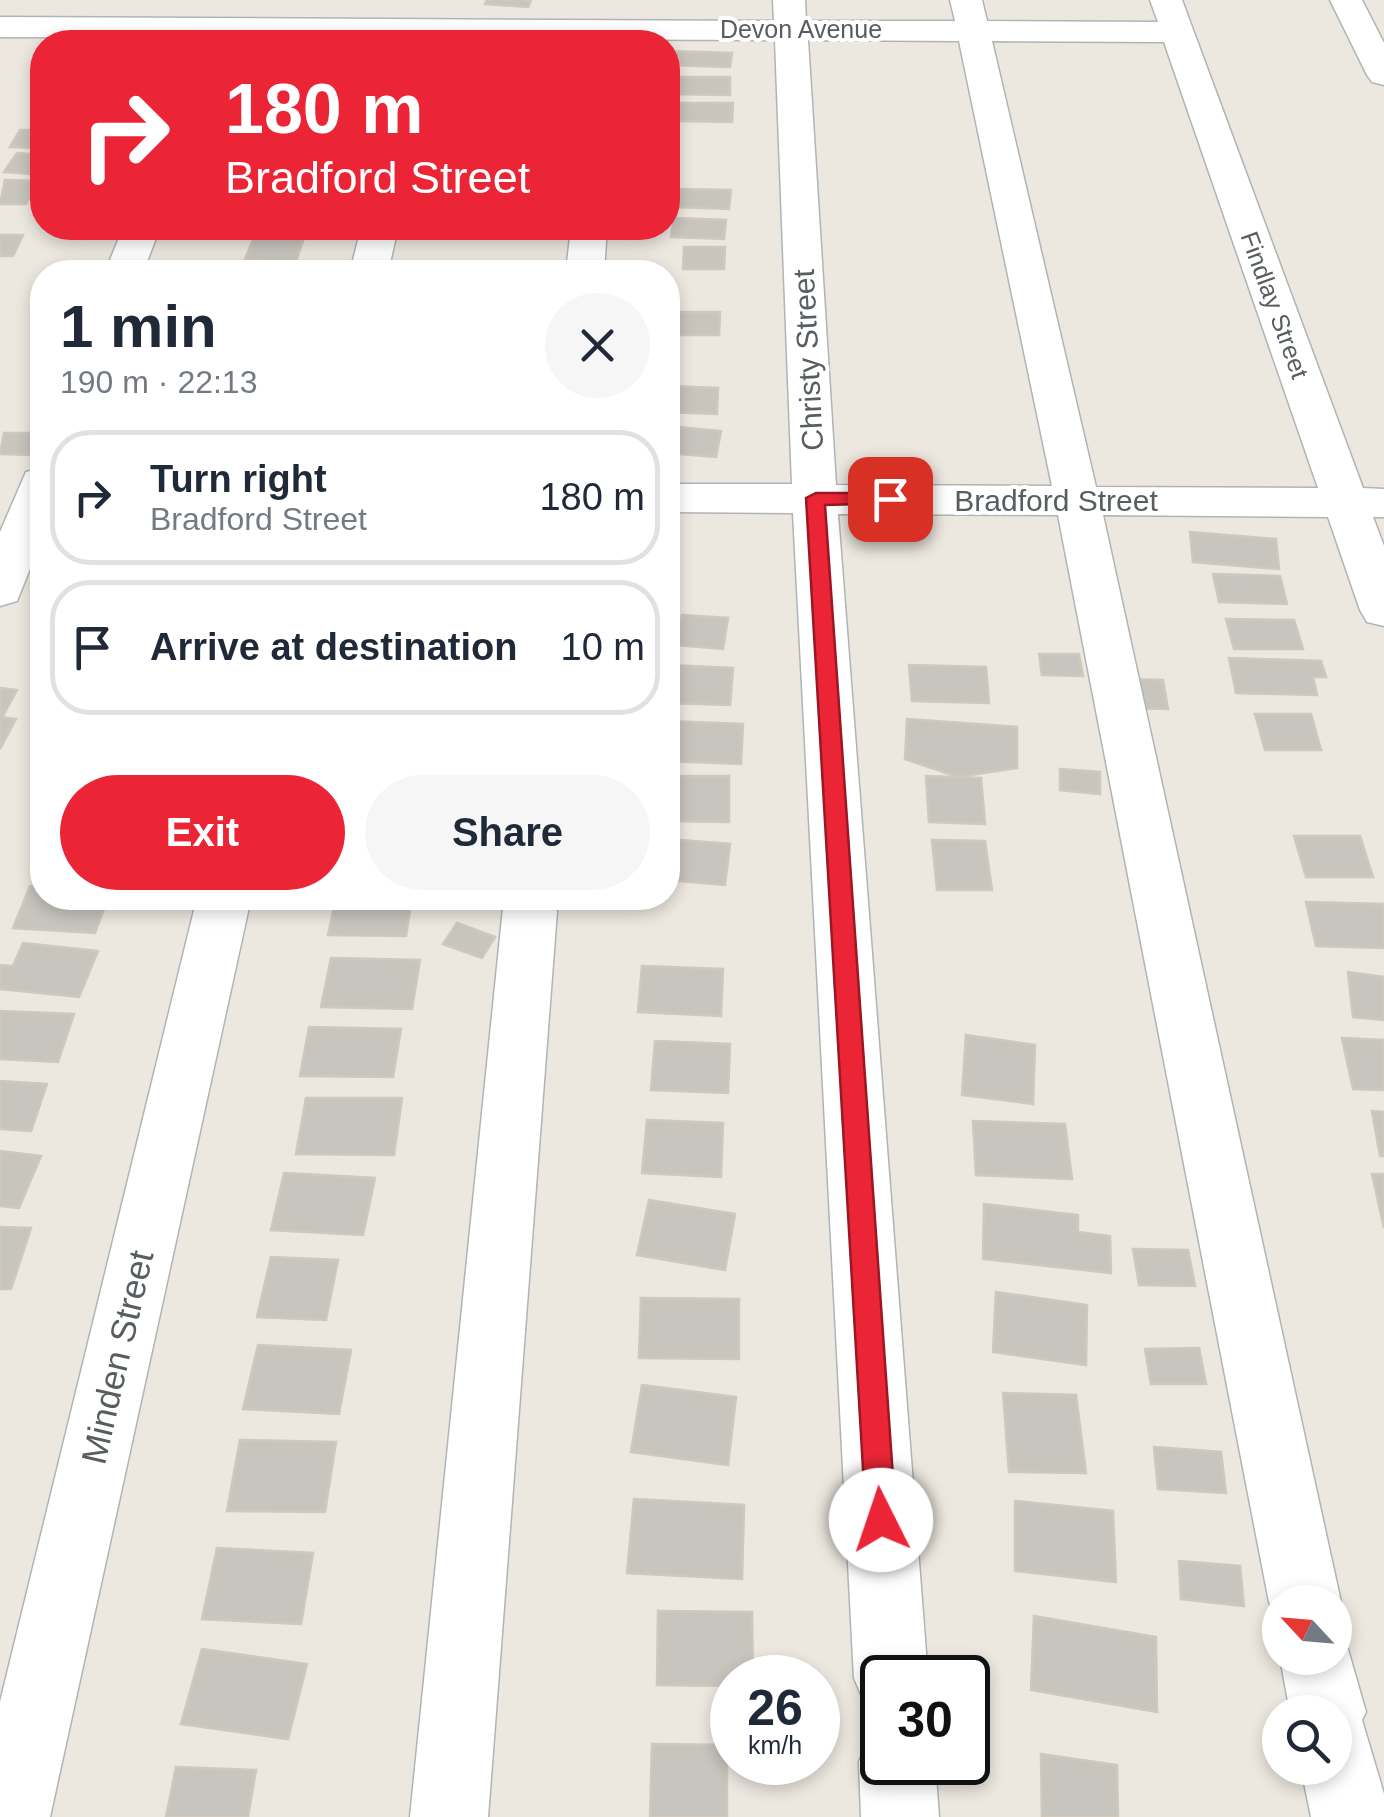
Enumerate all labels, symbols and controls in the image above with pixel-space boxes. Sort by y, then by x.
street label: Devon Avenue [720,15,882,43]
icon: right [60,70,190,200]
text: 180 m [225,70,423,148]
text: Bradford Street [225,152,530,203]
street label: Findlay Street [1235,228,1315,382]
street label: Christy Street [787,268,829,452]
text: 1 min [60,293,217,360]
button: close [545,293,650,398]
text: 190 m · 22:13 [60,364,257,400]
pin [848,457,933,542]
text: Turn right [150,458,327,500]
icon: right [65,470,120,525]
icon: arrive [863,472,918,527]
text: 180 m [539,476,645,518]
street label: Bradford Street [954,484,1158,517]
text: Bradford Street [150,501,367,537]
icon: arrive [65,620,120,675]
text: Arrive at destination [150,626,517,668]
text: 10 m [561,626,645,668]
button: Exit [60,775,345,890]
button: Share [365,775,650,890]
street label: Minden Street [73,1246,161,1468]
position arrow [829,1468,933,1572]
north arrow [1262,1585,1352,1675]
map controls [1262,1585,1352,1785]
speed limit sign: 30 [860,1655,990,1785]
text: 26 [747,1680,803,1736]
button: search [1262,1695,1352,1785]
text: km/h [748,1731,802,1759]

